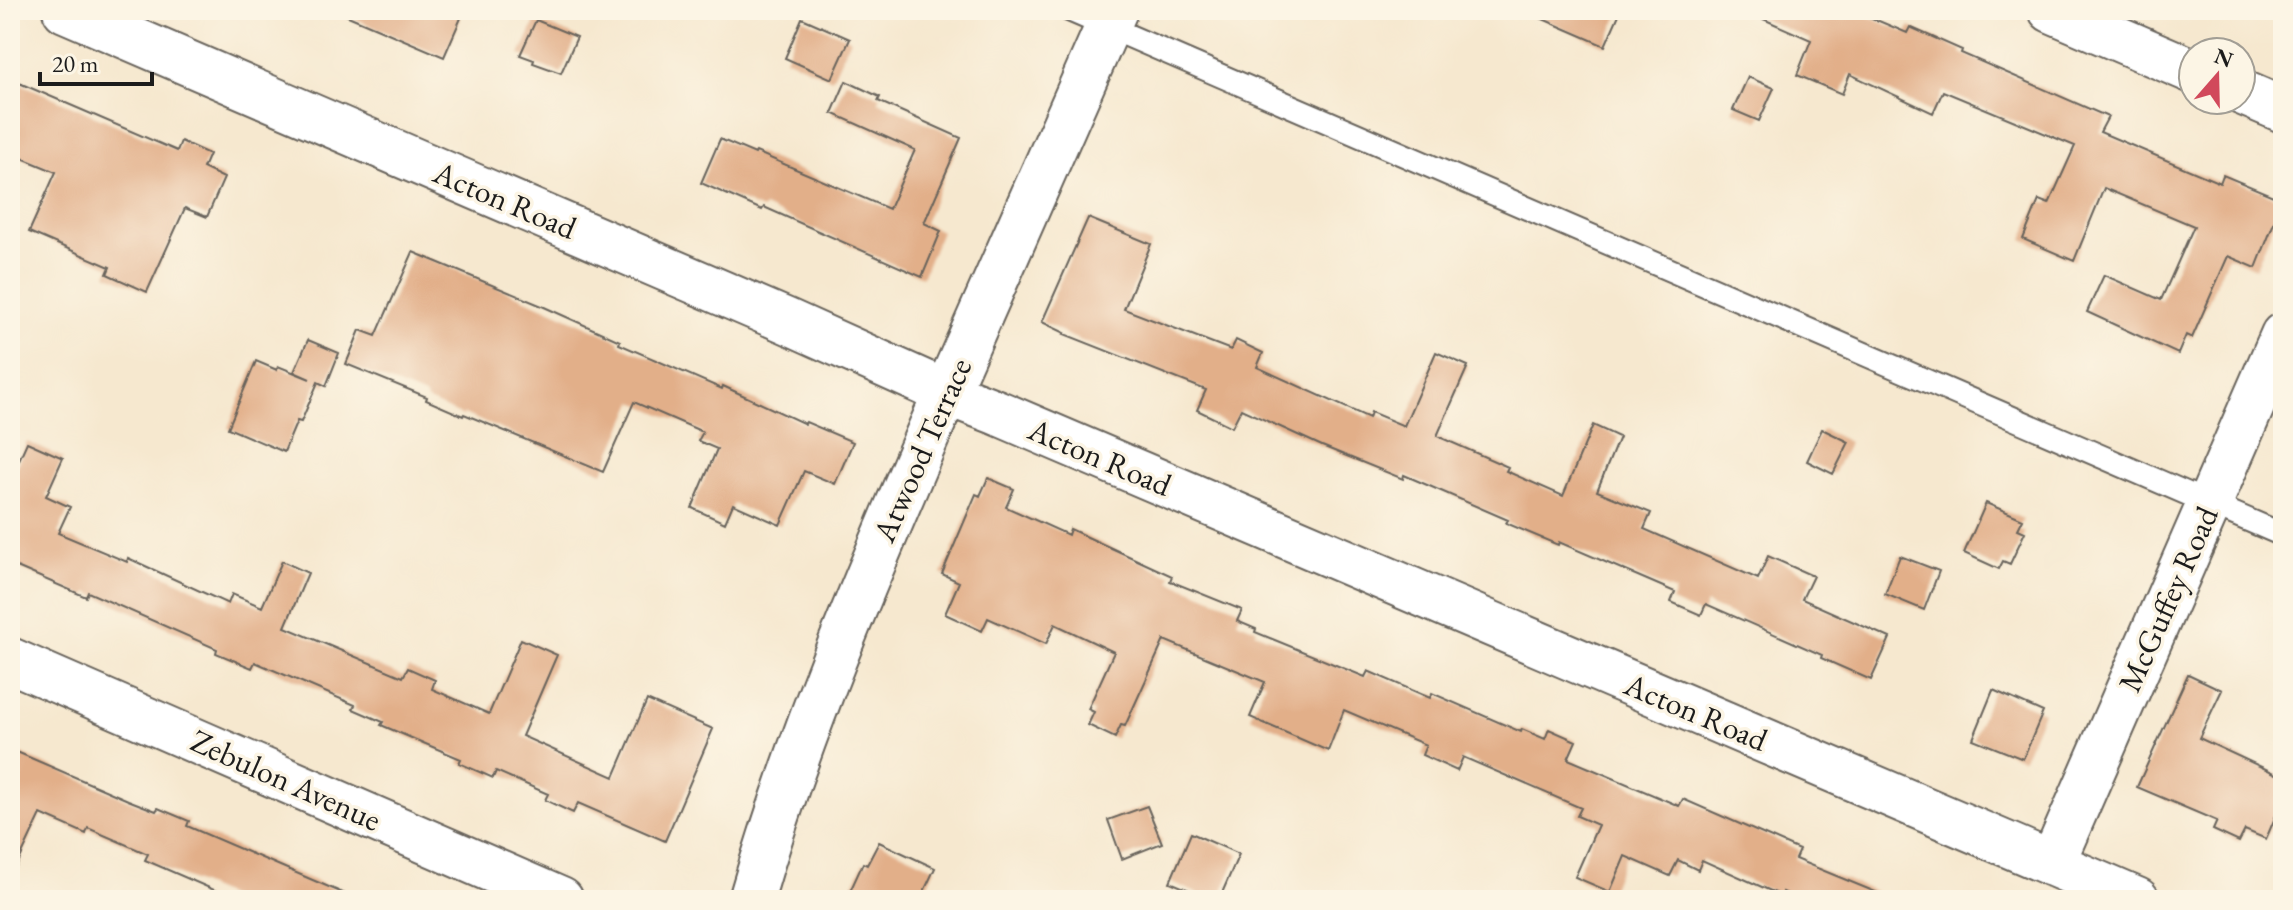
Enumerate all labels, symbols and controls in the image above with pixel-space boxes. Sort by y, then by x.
scale bar [40,36,152,86]
north arrow [2177,36,2257,116]
text: N [2210,41,2237,74]
text: 20 m [52,48,99,79]
street label: Acton Road [426,151,584,249]
street label: Atwood Terrace [862,351,981,550]
street label: Acton Road [1021,408,1179,506]
street label: McGuffey Road [2108,499,2228,698]
street label: Acton Road [1617,663,1775,761]
street label: Zebulon Avenue [184,719,388,841]

